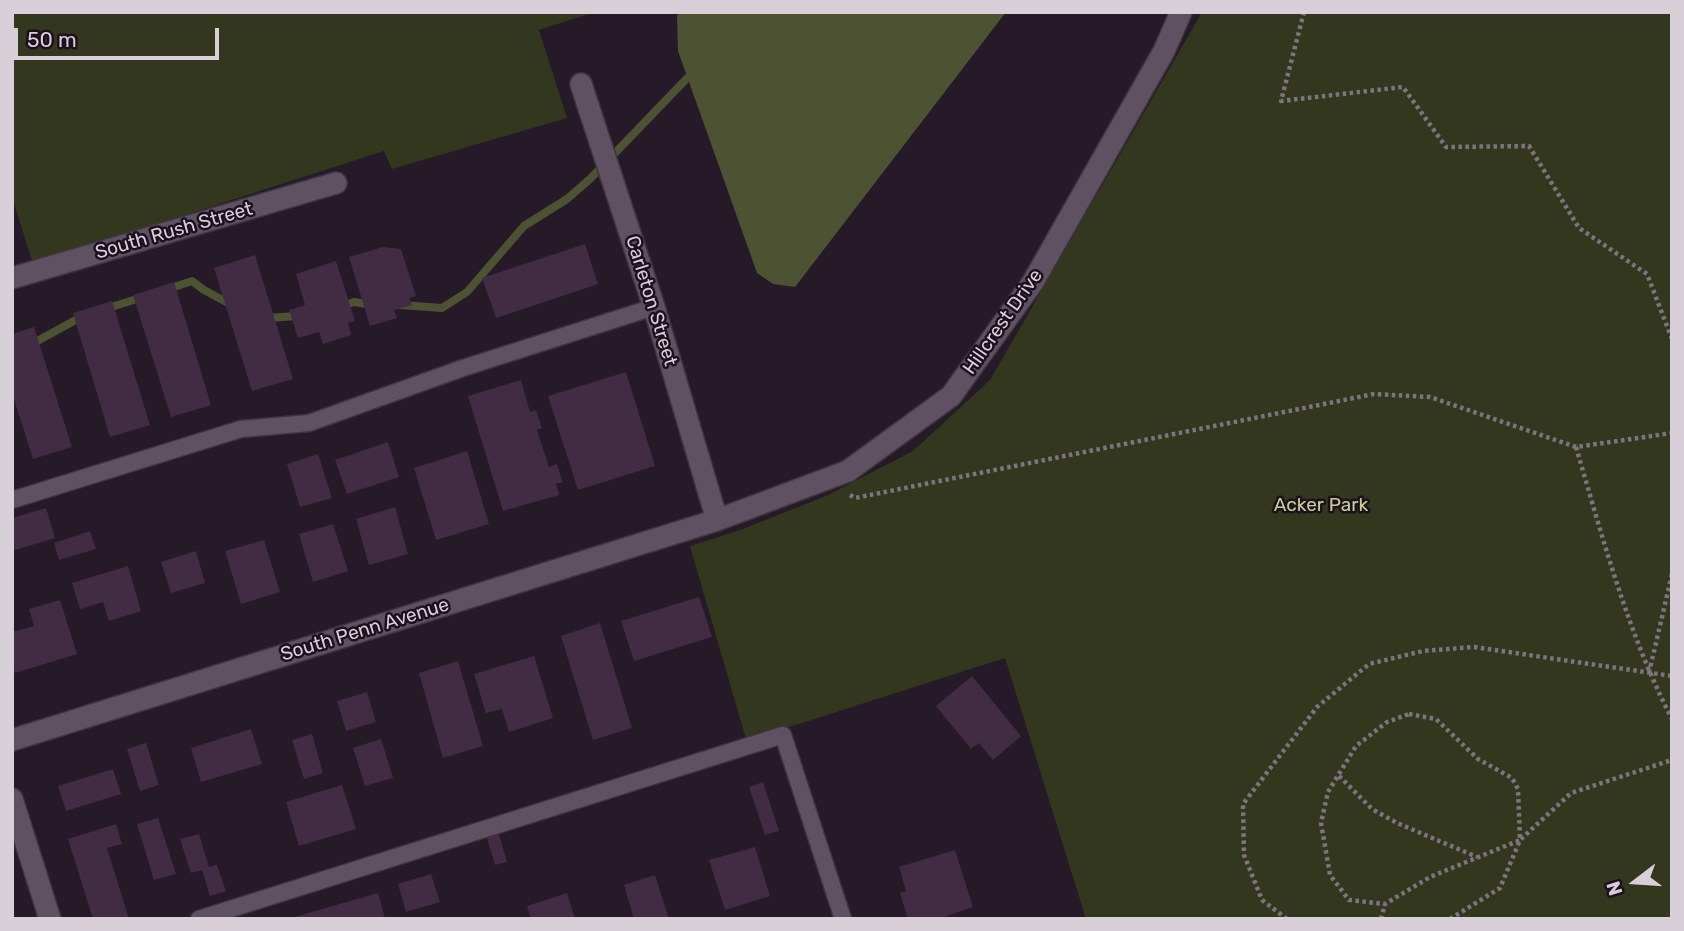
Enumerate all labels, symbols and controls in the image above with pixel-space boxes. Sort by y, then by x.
scale bar [18,14,222,58]
text: 50 m [27,27,77,52]
street label: South Rush Street [93,198,255,264]
street label: Carleton Street [620,233,682,369]
street label: Hillcrest Drive [958,265,1048,379]
park label: Acker Park [1274,495,1368,517]
street label: South Penn Avenue [278,594,452,666]
north arrow [1600,847,1670,917]
text: N [1601,878,1627,898]

